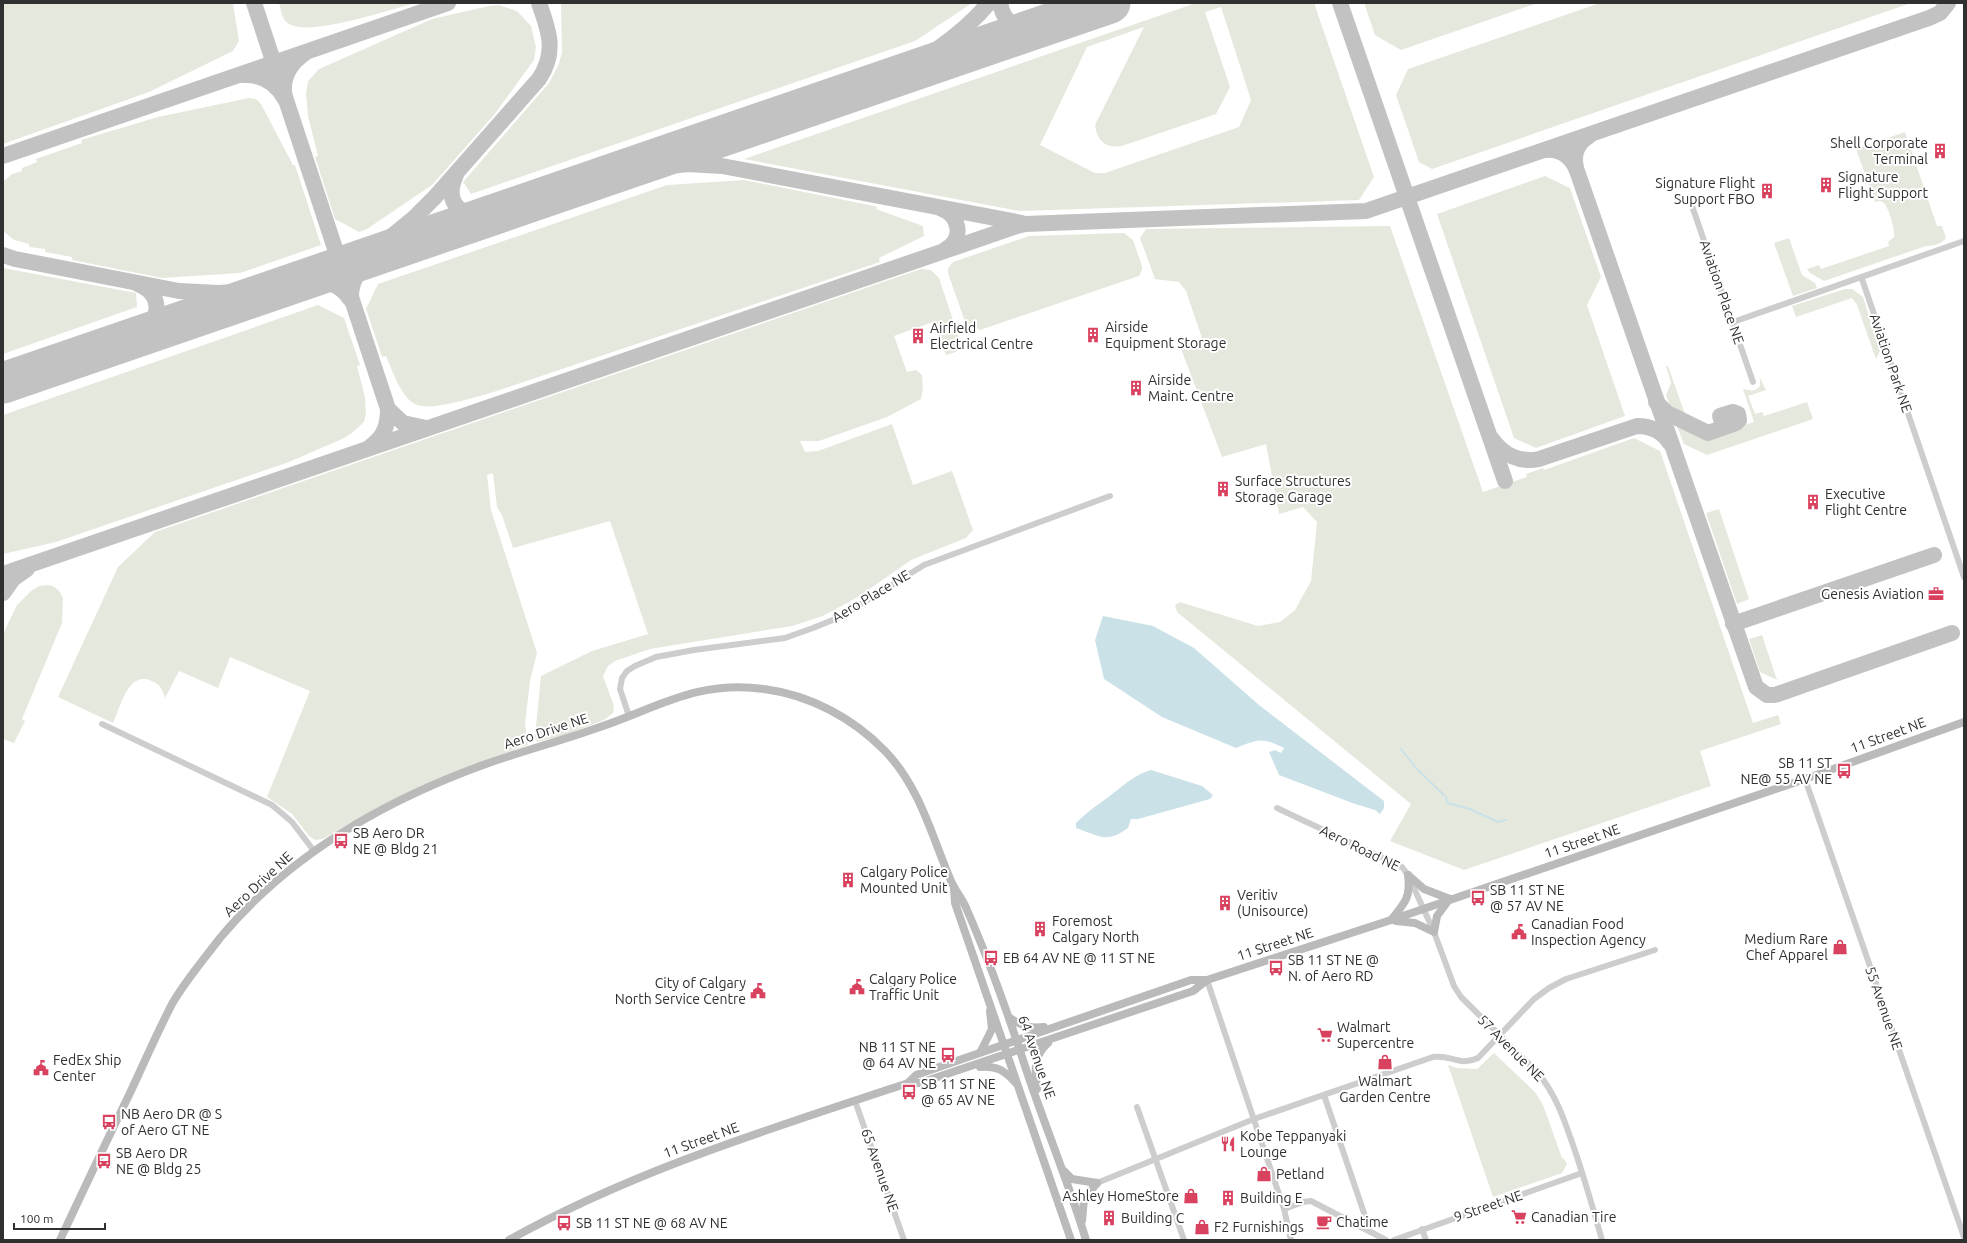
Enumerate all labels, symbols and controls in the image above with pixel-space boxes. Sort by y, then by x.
place label: Shell Corporate Terminal [1830,135,1928,167]
building icon: Shell Corporate Terminal [1931,142,1949,160]
place label: Signature Flight Support [1838,169,1928,201]
place label: Signature Flight Support FBO [1655,175,1755,207]
building icon: Signature Flight Support [1817,176,1835,194]
building icon: Signature Flight Support FBO [1758,182,1776,200]
street label: Aviation Place NE [1697,238,1747,346]
street label: Aviation Park NE [1867,311,1915,415]
place label: Airside Equipment Storage [1105,319,1226,351]
place label: Airfield Electrical Centre [930,320,1033,352]
building icon: Airside Equipment Storage [1084,326,1102,344]
building icon: Airfield Electrical Centre [909,327,927,345]
place label: Airside Maint. Centre [1148,372,1234,404]
building icon: Airside Maint. Centre [1127,379,1145,397]
place label: Surface Structures Storage Garage [1235,473,1351,505]
building icon: Surface Structures Storage Garage [1214,480,1232,498]
place label: Executive Flight Centre [1825,486,1907,518]
building icon: Executive Flight Centre [1804,493,1822,511]
street label: Aero Place NE [829,566,913,626]
office icon: Genesis Aviation [1927,585,1945,603]
place label: Genesis Aviation [1821,586,1924,602]
street label: Aero Drive NE [502,710,590,752]
street label: 11 Street NE [1848,714,1928,756]
place label: SB 11 ST NE@ 55 AV NE [1740,755,1832,787]
bus stop icon: SB 11 ST NE@ 55 AV NE [1835,762,1853,780]
street label: 11 Street NE [1542,821,1622,861]
street label: Aero Road NE [1317,822,1403,874]
place label: SB Aero DR NE @ Bldg 21 [353,825,438,857]
bus stop icon: SB Aero DR NE @ Bldg 21 [332,832,350,850]
street label: Aero Drive NE [220,848,296,920]
place label: Calgary Police Mounted Unit [860,864,948,896]
building icon: Calgary Police Mounted Unit [839,871,857,889]
place label: SB 11 ST NE @ 57 AV NE [1490,882,1565,914]
place label: Veritiv (Unisource) [1237,887,1308,919]
bus stop icon: SB 11 ST NE @ 57 AV NE [1469,889,1487,907]
building icon: Veritiv (Unisource) [1216,894,1234,912]
place label: Foremost Calgary North [1052,913,1139,945]
place label: Canadian Food Inspection Agency [1531,916,1646,948]
building icon: Foremost Calgary North [1031,920,1049,938]
public building icon: Canadian Food Inspection Agency [1510,923,1528,941]
street label: 11 Street NE [1235,924,1315,964]
place label: Medium Rare Chef Apparel [1744,931,1828,963]
shop icon: Medium Rare Chef Apparel [1831,938,1849,956]
bus stop icon: EB 64 AV NE @ 11 ST NE [982,949,1000,967]
place label: EB 64 AV NE @ 11 ST NE [1003,950,1155,966]
place label: SB 11 ST NE @ N. of Aero RD [1288,952,1379,984]
bus stop icon: SB 11 ST NE @ N. of Aero RD [1267,959,1285,977]
street label: 55 Avenue NE [1862,964,1906,1052]
place label: Calgary Police Traffic Unit [869,971,957,1003]
place label: City of Calgary North Service Centre [615,975,746,1007]
public building icon: Calgary Police Traffic Unit [848,978,866,996]
public building icon: City of Calgary North Service Centre [749,982,767,1000]
street label: 57 Avenue NE [1475,1012,1548,1085]
street label: 64 Avenue NE [1015,1013,1059,1101]
place label: Walmart Supercentre [1337,1019,1414,1051]
supermarket icon: Walmart Supercentre [1316,1026,1334,1044]
place label: NB 11 ST NE @ 64 AV NE [859,1039,936,1071]
bus stop icon: NB 11 ST NE @ 64 AV NE [939,1046,957,1064]
place label: FedEx Ship Center [53,1052,121,1084]
shop icon: Walmart Garden Centre [1376,1053,1394,1071]
public building icon: FedEx Ship Center [32,1059,50,1077]
place label: Walmart Garden Centre [1339,1073,1431,1105]
place label: SB 11 ST NE @ 65 AV NE [921,1076,996,1108]
bus stop icon: SB 11 ST NE @ 65 AV NE [900,1083,918,1101]
place label: NB Aero DR @ S of Aero GT NE [121,1106,222,1138]
bus stop icon: NB Aero DR @ S of Aero GT NE [100,1113,118,1131]
street label: 11 Street NE [661,1119,741,1161]
street label: 65 Avenue NE [858,1126,902,1214]
place label: Kobe Teppanyaki Lounge [1240,1128,1346,1160]
restaurant icon: Kobe Teppanyaki Lounge [1219,1135,1237,1153]
place label: SB Aero DR NE @ Bldg 25 [116,1145,201,1177]
bus stop icon: SB Aero DR NE @ Bldg 25 [95,1152,113,1170]
shop icon: Petland [1255,1165,1273,1183]
place label: Petland [1276,1166,1324,1182]
shop icon: Ashley HomeStore [1182,1187,1200,1205]
street label: 9 Street NE [1452,1187,1524,1225]
place label: Ashley HomeStore [1063,1188,1179,1204]
building icon: Building E [1219,1189,1237,1207]
place label: Building E [1240,1190,1303,1206]
scale bar [14,1205,105,1231]
supermarket icon: Canadian Tire [1510,1208,1528,1226]
building icon: Building C [1100,1209,1118,1227]
place label: Canadian Tire [1531,1209,1616,1225]
place label: Building C [1121,1210,1185,1226]
text: 100 m [20,1212,53,1225]
cafe icon: Chatime [1315,1213,1333,1231]
bus stop icon: SB 11 ST NE @ 68 AV NE [555,1214,573,1232]
place label: Chatime [1336,1214,1389,1230]
place label: SB 11 ST NE @ 68 AV NE [576,1215,728,1231]
shop icon: F2 Furnishings [1193,1218,1211,1236]
place label: F2 Furnishings [1214,1219,1304,1235]

